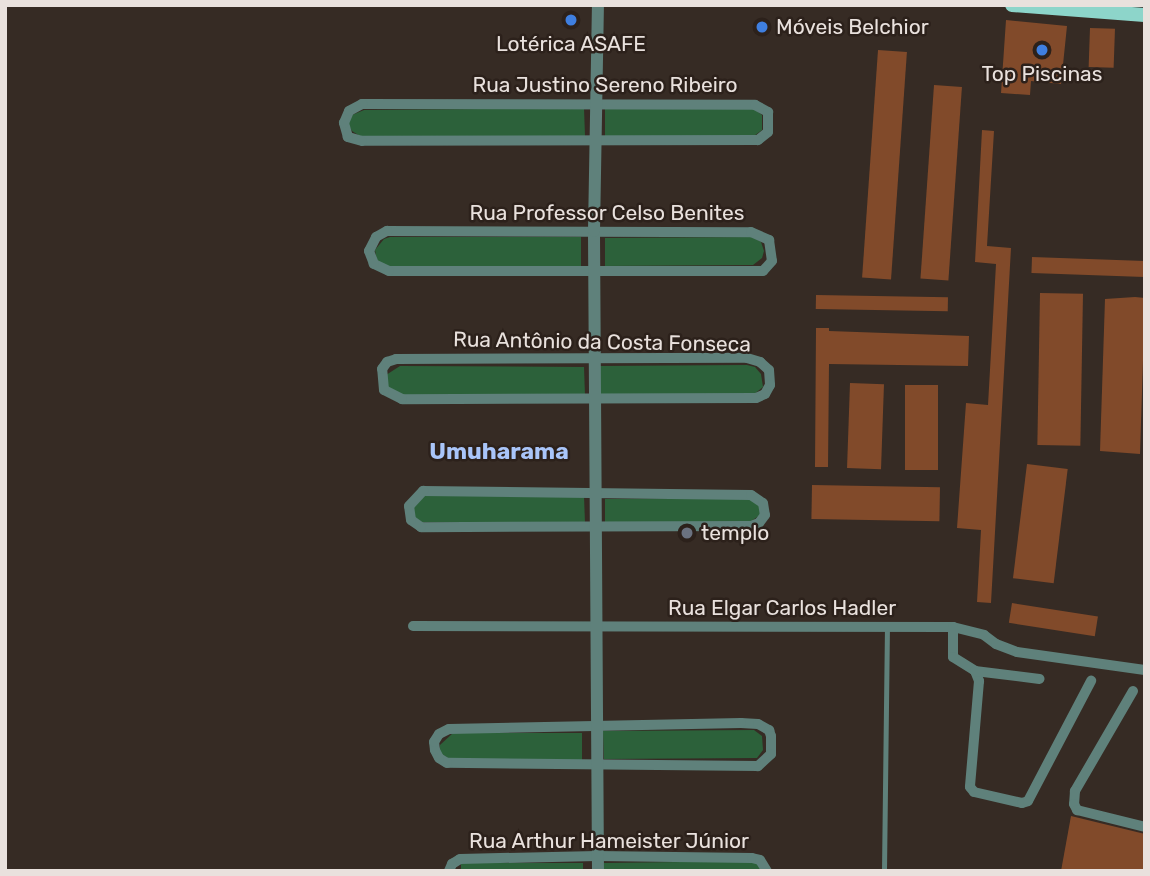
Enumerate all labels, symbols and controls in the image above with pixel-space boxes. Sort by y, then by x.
marker: Lotérica ASAFE [563,12,579,28]
place label: Móveis Belchior [776,14,929,40]
marker: Móveis Belchior [754,19,770,35]
place label: Lotérica ASAFE [496,31,646,57]
marker: Top Piscinas [1034,42,1050,58]
place label: Top Piscinas [982,61,1102,87]
street label: Rua Justino Sereno Ribeiro [472,72,738,98]
street label: Rua Professor Celso Benites [469,200,745,226]
street label: Rua Antônio da Costa Fonseca [453,327,751,357]
district label: Umuharama [429,437,569,465]
place label: templo [701,520,769,546]
marker: templo [679,525,695,541]
street label: Rua Elgar Carlos Hadler [668,595,896,621]
street label: Rua Arthur Hameister Júnior [468,828,750,854]

